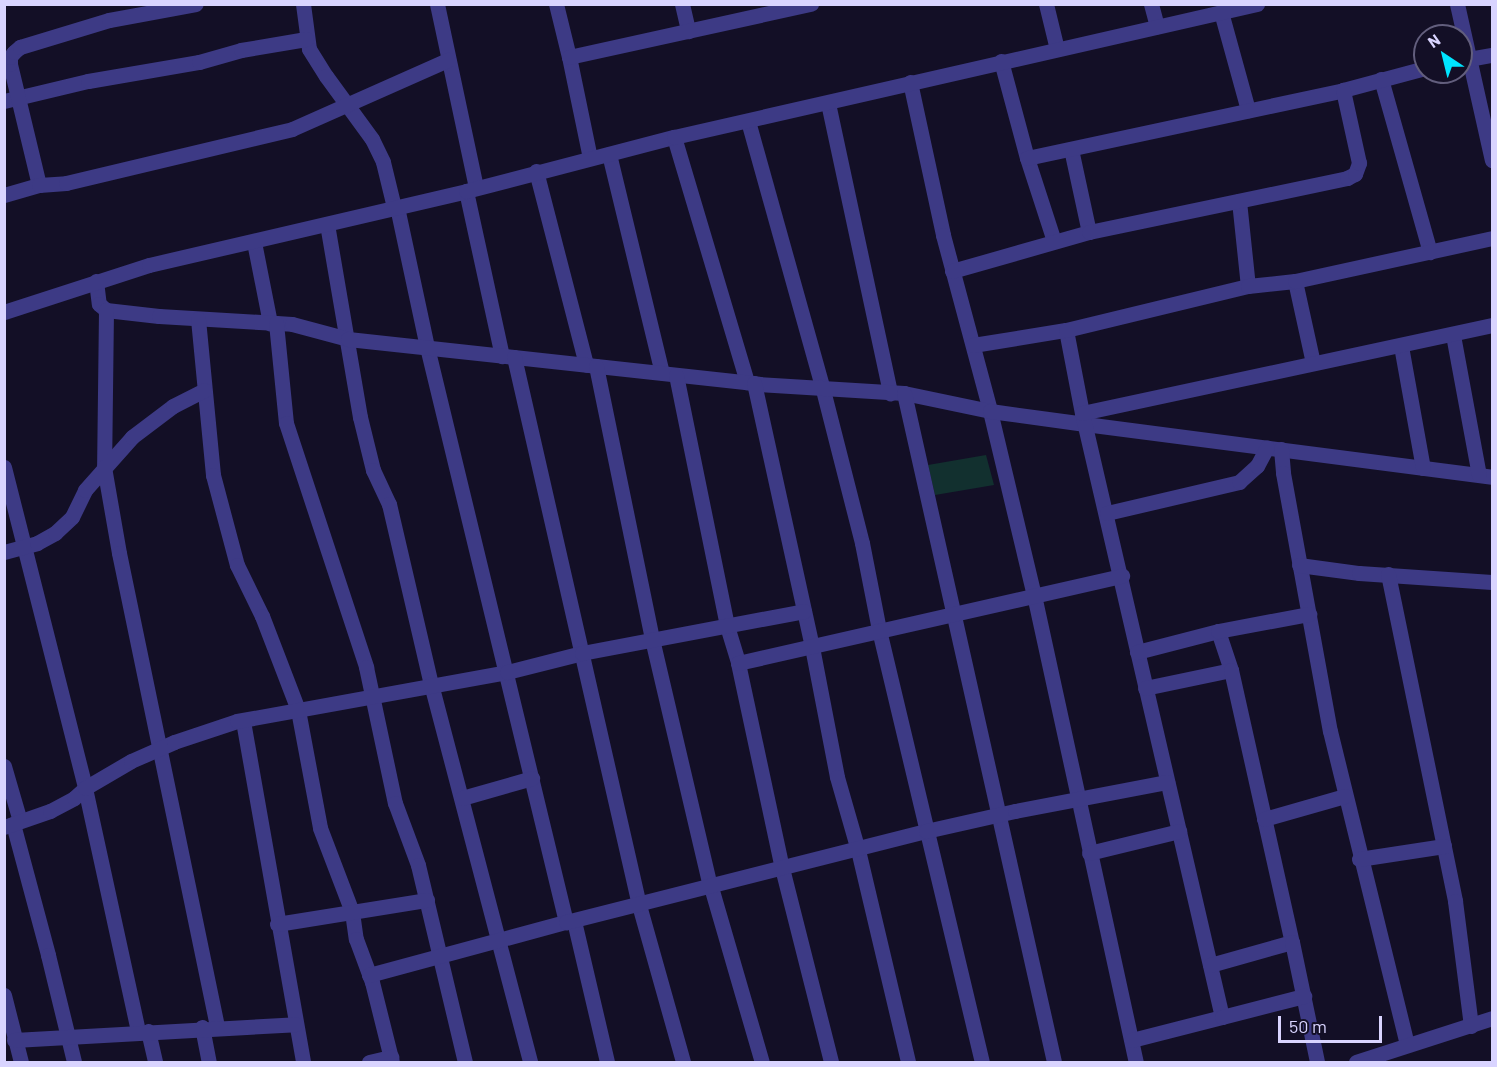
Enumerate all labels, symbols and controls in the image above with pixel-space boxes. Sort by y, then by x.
north arrow [1413,24,1473,84]
text: N [1424,30,1443,51]
scale bar [1281,1004,1384,1042]
text: 50 m [1289,1015,1327,1037]

